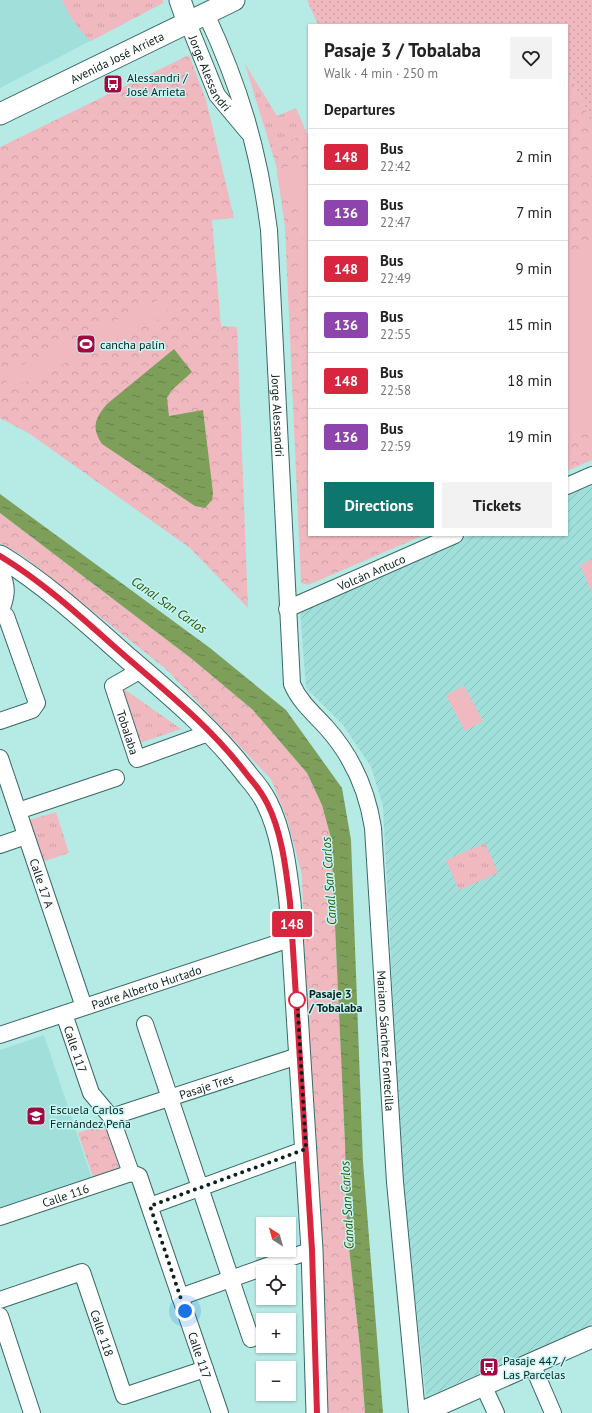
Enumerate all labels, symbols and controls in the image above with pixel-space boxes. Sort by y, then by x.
street label: Avenida José Arrieta [68,28,166,86]
street label: Jorge Alessandri [186,32,235,114]
button: heart [510,37,552,79]
text: Pasaje 3 / Tobalaba [324,38,481,62]
text: Walk · 4 min · 250 m [324,65,438,82]
place label: Alessandri / José Arrieta [126,70,188,99]
bus stop icon: Alessandri / José Arrieta [102,73,124,95]
text: Departures [324,100,395,119]
text: Bus [380,139,403,158]
text: 2 min [515,147,552,166]
text: 148 [334,148,358,166]
text: 22:42 [380,158,411,175]
text: Bus [380,195,403,214]
text: 7 min [516,203,552,222]
text: 136 [334,204,358,222]
text: 22:47 [380,214,411,231]
text: Bus [380,251,403,270]
text: 9 min [515,259,552,278]
text: 148 [334,260,358,278]
text: 22:49 [380,270,411,287]
text: Bus [380,307,403,326]
text: 15 min [507,315,552,334]
text: 136 [334,316,358,334]
text: 22:55 [380,326,411,343]
sports icon: cancha palín [75,333,97,355]
place label: cancha palín [100,337,165,352]
text: Bus [380,363,403,382]
text: 18 min [507,371,552,390]
text: 148 [334,372,358,390]
street label: Jorge Alessandri [269,373,288,457]
text: 22:58 [380,382,411,399]
text: Bus [380,419,403,438]
text: 19 min [507,427,552,446]
text: 136 [334,428,358,446]
text: 22:59 [380,438,411,455]
button: Directions [324,482,434,528]
button: Tickets [442,482,552,528]
street label: Volcán Antuco [334,550,407,594]
water label: Canal San Carlos [128,573,211,638]
street label: Tobalaba [114,708,143,757]
water label: Canal San Carlos [317,835,341,926]
street label: Calle 17 A [27,856,57,910]
line badge: 148 [269,911,315,937]
text: 148 [280,915,304,933]
street label: Padre Alberto Hurtado [89,961,203,1012]
street label: Mariano Sánchez Fontecilla [374,970,398,1112]
place label: Pasaje 3 / Tobalaba [308,986,363,1015]
marker: Pasaje 3 / Tobalaba [288,991,306,1009]
street label: Calle 117 [61,1024,91,1074]
street label: Pasaje Tres [177,1070,235,1102]
place label: Escuela Carlos Fernández Peña [50,1102,131,1131]
school or university icon: Escuela Carlos Fernández Peña [25,1105,47,1127]
water label: Canal San Carlos [336,1160,358,1250]
street label: Calle 116 [40,1180,91,1210]
north arrow [256,1217,296,1257]
map controls [256,1217,296,1401]
button: locate [256,1265,296,1305]
your location [175,1301,195,1321]
street label: Calle 118 [88,1308,118,1358]
button: + [256,1313,296,1353]
street label: Calle 117 [185,1330,215,1381]
place label: Pasaje 447 / Las Parcelas [503,1353,566,1382]
bus stop icon: Pasaje 447 / Las Parcelas [478,1356,500,1378]
button: − [256,1361,296,1401]

